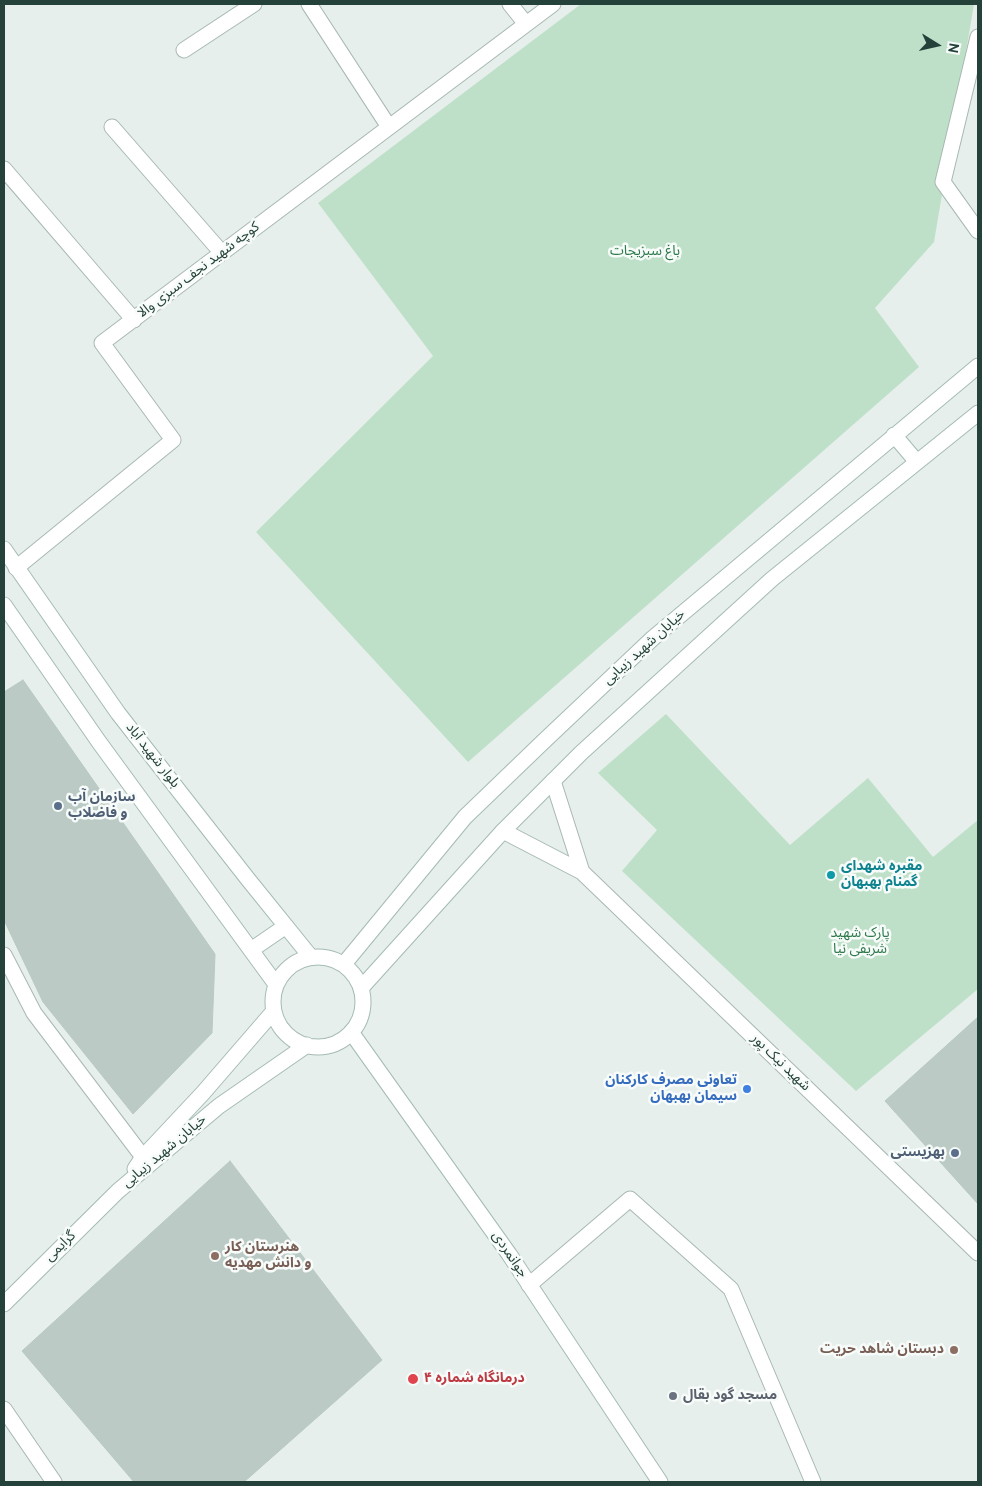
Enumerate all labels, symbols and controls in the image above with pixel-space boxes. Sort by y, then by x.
north arrow [912,20,962,70]
text: N [943,41,962,54]
street label: کوچه شهید نجف سبزی والا [134,219,264,323]
park label: باغ سبزیجات [610,244,680,260]
street label: خیابان شهید زیبایی [601,607,689,689]
street label: بلوار شهید آباد [121,720,183,792]
place label: سازمان آب و فاضلاب [68,790,136,822]
marker: سازمان آب و فاضلاب [52,800,64,812]
place label: مقبره شهدای گمنام بهبهان [841,859,922,892]
marker: مقبره شهدای گمنام بهبهان [825,869,837,881]
park label: پارک شهید شریفی نیا [830,926,890,959]
street label: شهید نیک پور [747,1031,813,1095]
place label: تعاونی مصرف کارکنان سیمان بهبهان [605,1073,737,1106]
marker: تعاونی مصرف کارکنان سیمان بهبهان [741,1083,753,1095]
street label: خیابان شهید زیبایی [120,1112,210,1192]
place label: بهزیستی [890,1145,945,1161]
marker: بهزیستی [949,1147,961,1159]
street label: گرایمی [42,1228,80,1266]
street label: جوانمردی [487,1229,531,1281]
place label: هنرستان کار و دانش مهدیه [225,1240,312,1272]
marker: هنرستان کار و دانش مهدیه [209,1250,221,1262]
place label: دبستان شاهد حریت [820,1342,944,1358]
marker: دبستان شاهد حریت [948,1344,960,1356]
place label: درمانگاه شماره ۴ [424,1371,525,1387]
marker: درمانگاه شماره ۴ [406,1372,420,1386]
place label: مسجد گود بقال [683,1388,777,1404]
marker: مسجد گود بقال [667,1390,679,1402]

